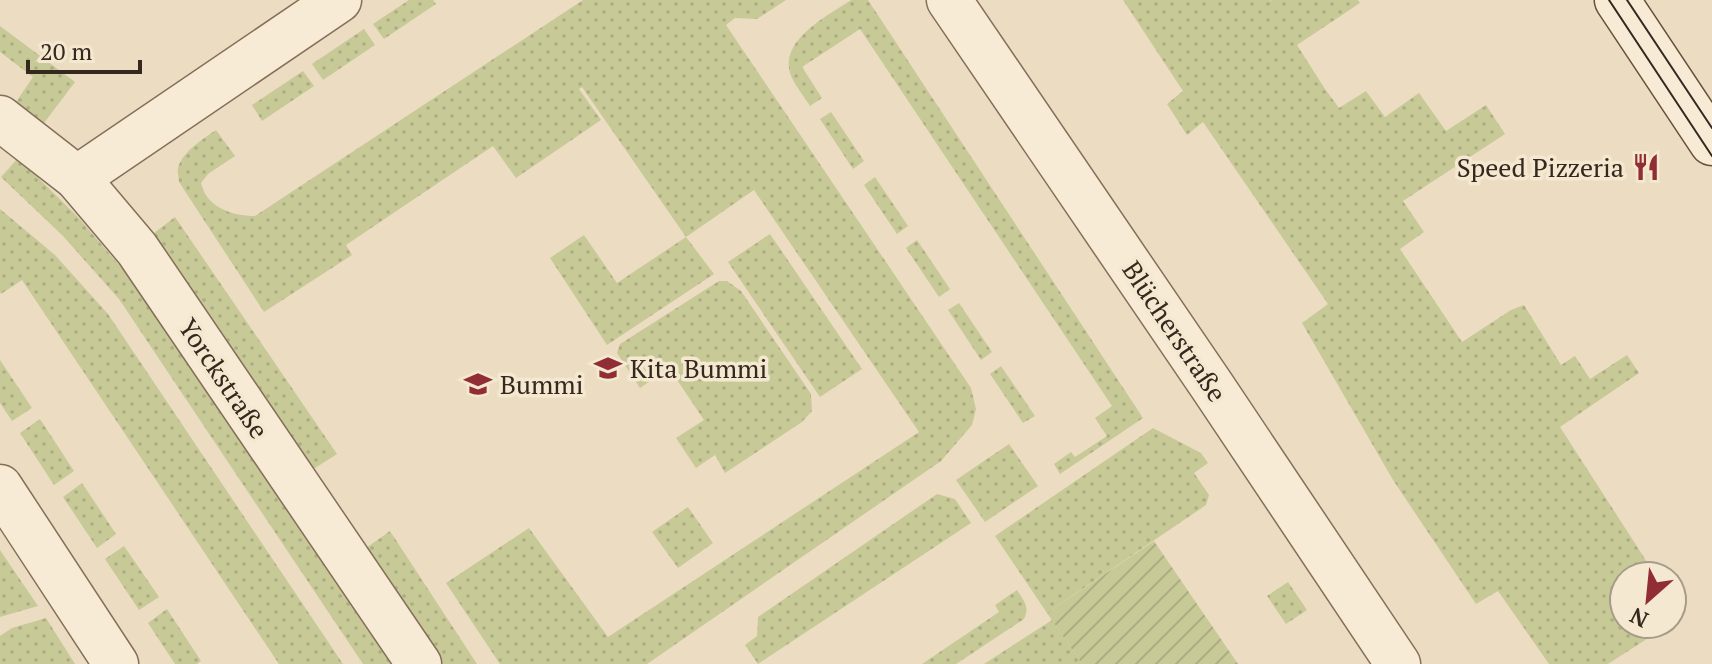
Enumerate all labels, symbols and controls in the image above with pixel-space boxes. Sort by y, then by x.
scale bar [28,24,140,74]
text: 20 m [40,35,92,67]
place label: Speed Pizzeria [1457,150,1624,184]
restaurant icon: Speed Pizzeria [1631,152,1661,182]
street label: Blücherstraße [1115,254,1235,408]
street label: Yorckstraße [171,311,277,445]
place label: Kita Bummi [630,351,767,385]
school or university icon: Kita Bummi [593,353,623,383]
place label: Bummi [500,367,584,401]
school or university icon: Bummi [463,369,493,399]
north arrow [1608,560,1688,640]
text: N [1624,601,1653,635]

